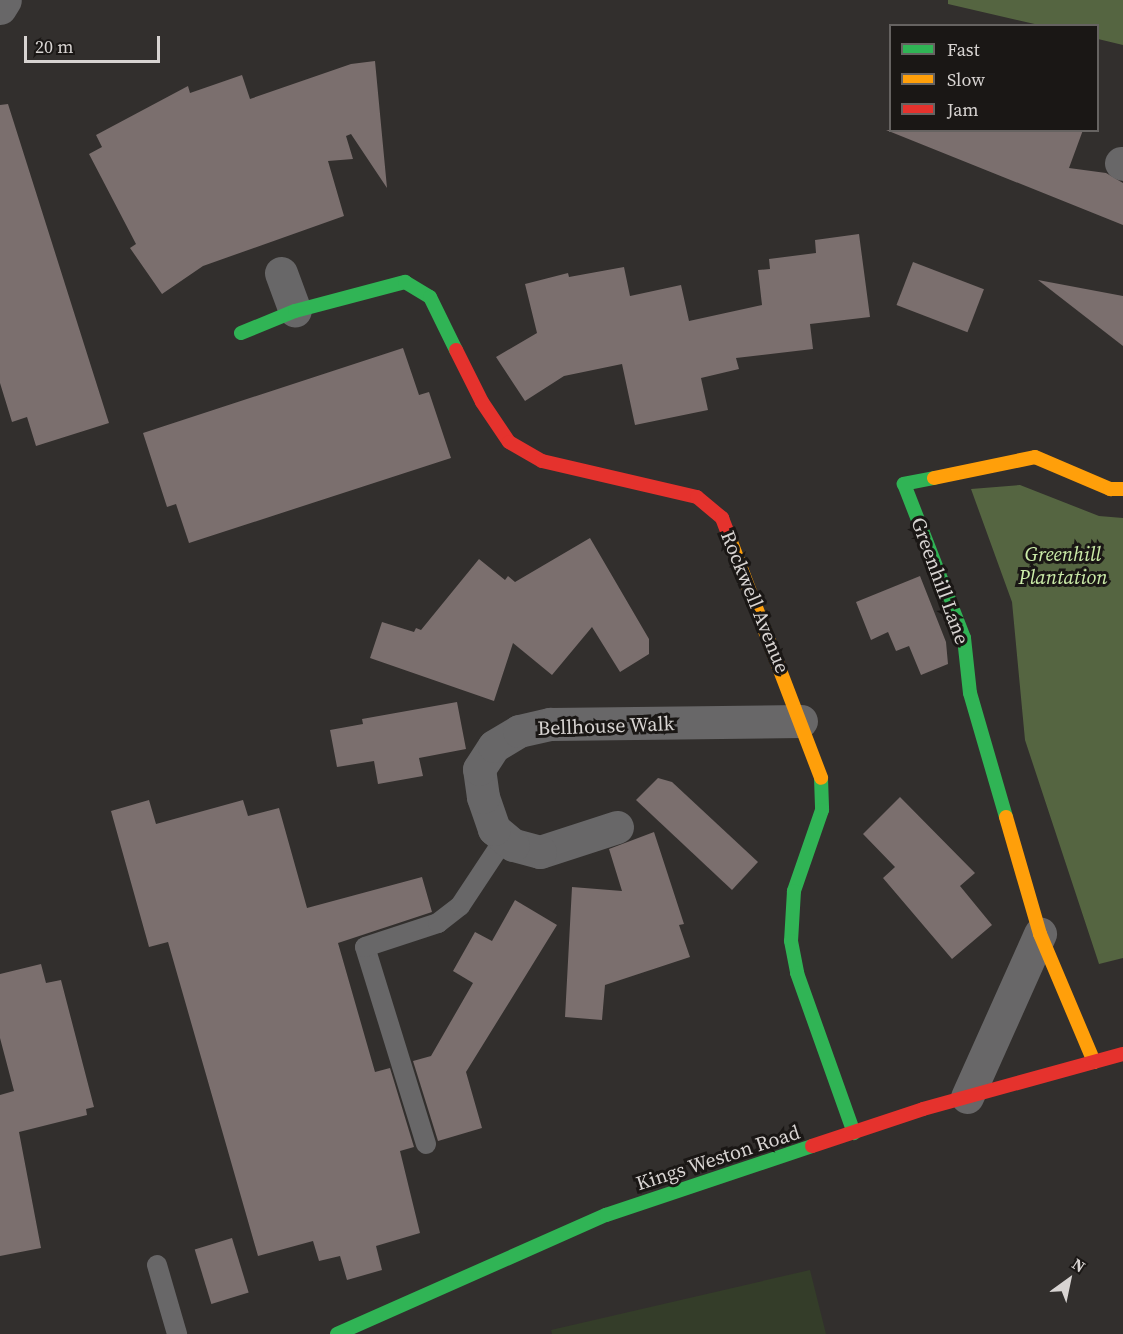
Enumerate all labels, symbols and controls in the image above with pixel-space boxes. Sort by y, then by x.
scale bar [27,24,164,62]
legend [889,24,1099,132]
text: 20 m [35,34,73,59]
text: Fast [947,37,980,62]
text: Slow [947,67,985,92]
text: Jam [947,97,979,122]
street label: Greenhill Lane [906,514,974,648]
street label: Rockwell Avenue [716,527,794,677]
park label: Greenhill Plantation [1018,543,1108,590]
street label: Bellhouse Walk [537,712,675,740]
street label: Kings Weston Road [633,1120,803,1196]
north arrow [1039,1250,1099,1310]
text: N [1068,1253,1090,1277]

